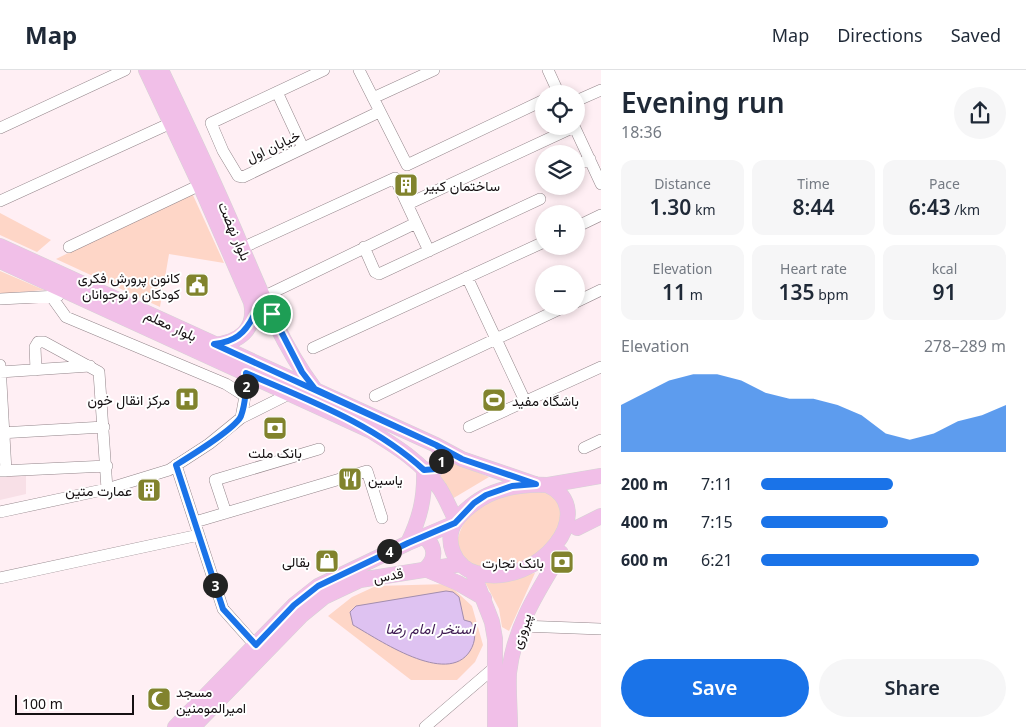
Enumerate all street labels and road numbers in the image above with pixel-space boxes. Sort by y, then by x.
street label: خیابان اول [243,125,303,168]
street label: بلوار نهضت [214,199,256,263]
street label: بلوار معلم [142,305,200,345]
street label: قدس [371,563,405,587]
street label: پیروزی [506,611,537,652]

